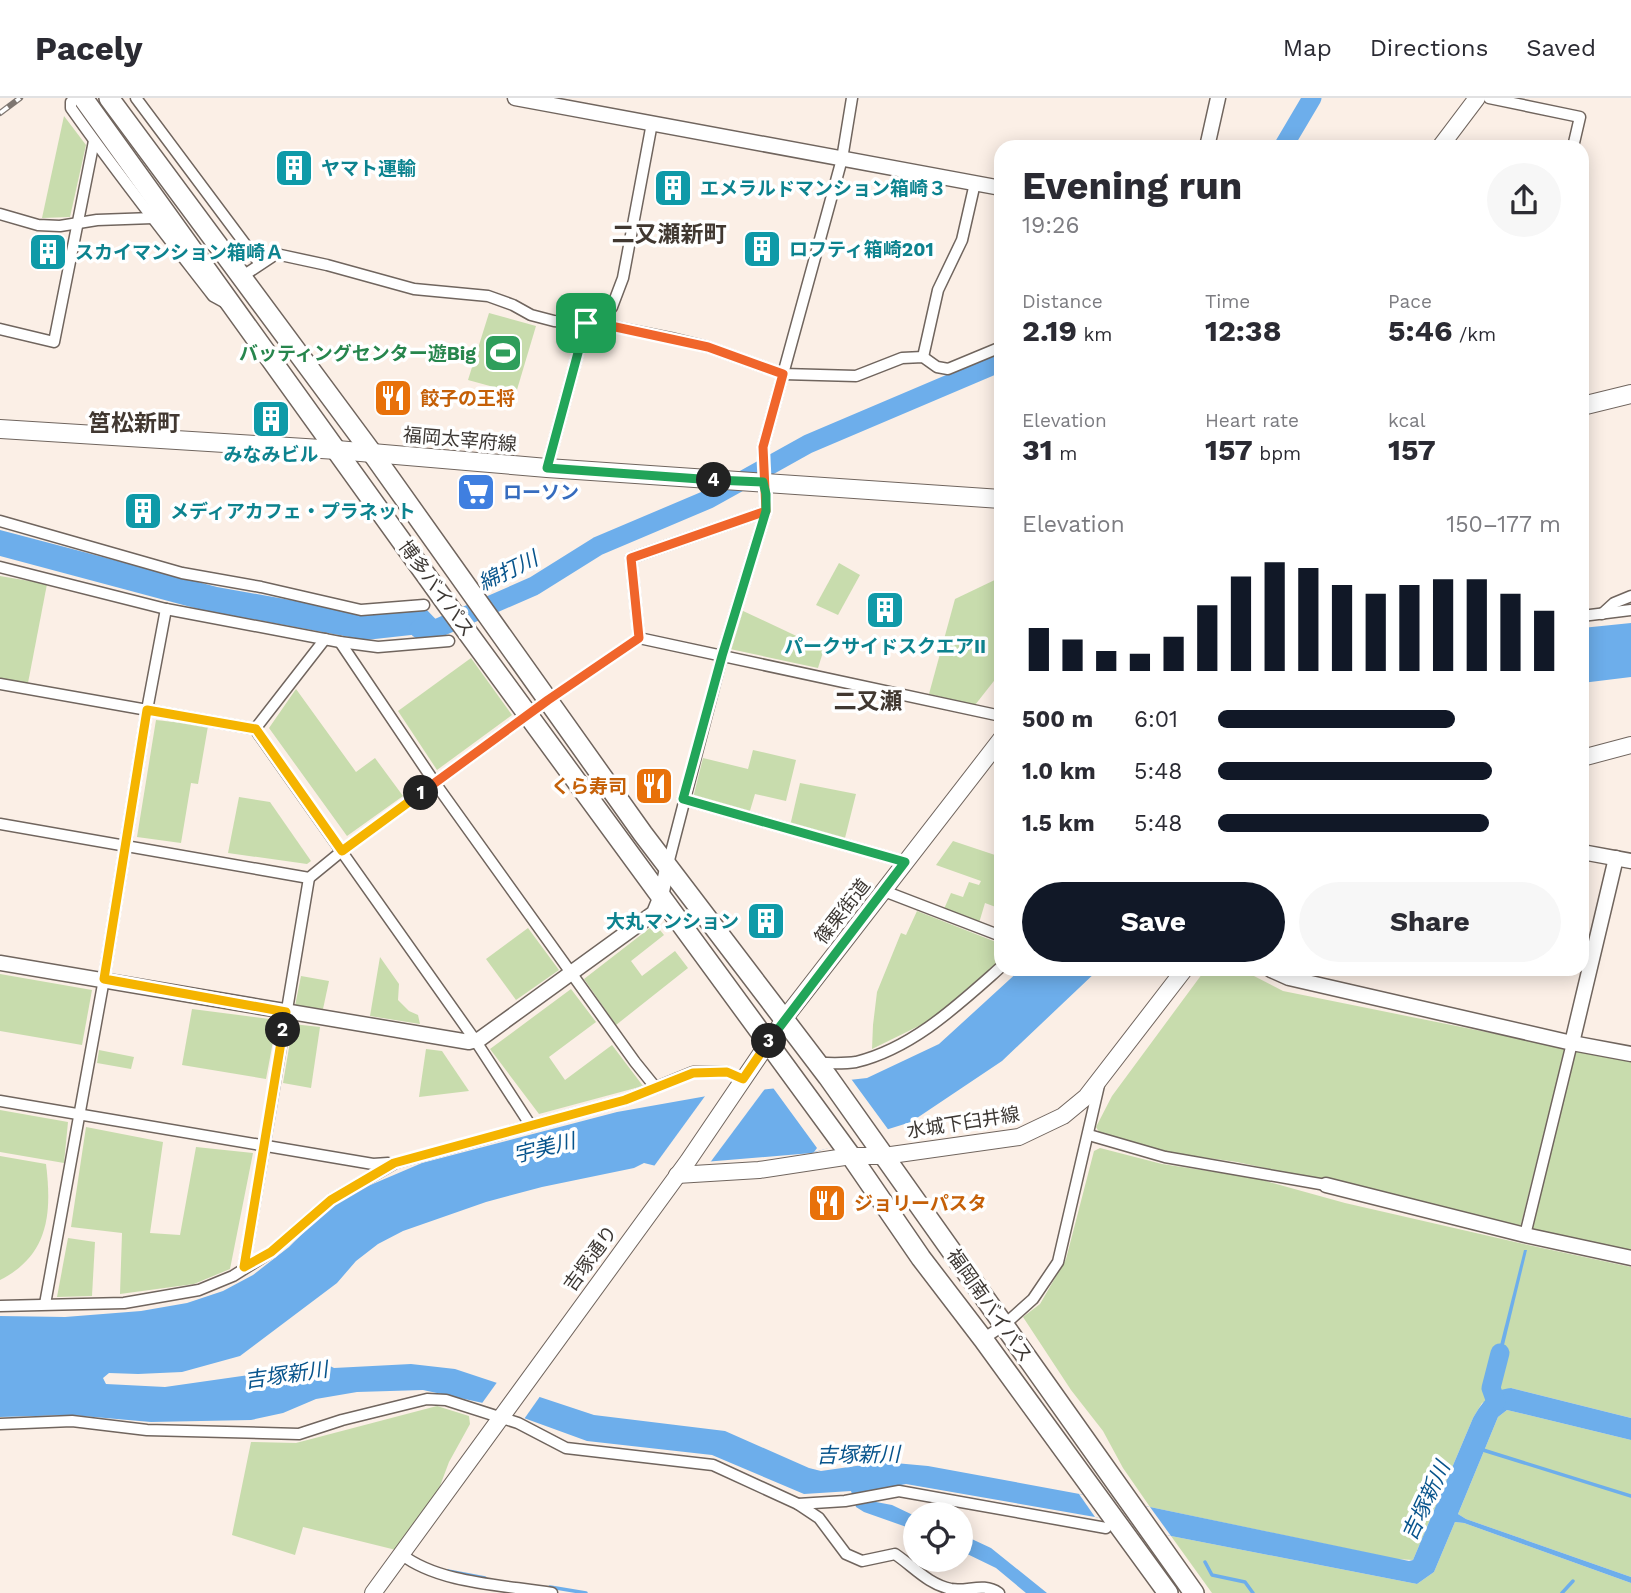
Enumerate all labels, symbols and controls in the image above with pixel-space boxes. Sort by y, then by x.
text: Pacely [35,29,143,68]
text: Map [1283,34,1332,62]
text: Directions [1370,34,1488,62]
text: Saved [1526,34,1596,62]
building icon: ヤマト運輸 [273,147,315,189]
place label: ヤマト運輸 [321,157,416,180]
button: share [1487,163,1561,237]
text: Evening run [1022,164,1242,208]
building icon: エメラルドマンション箱崎３ [652,167,694,209]
place label: エメラルドマンション箱崎３ [700,177,947,200]
text: 19:26 [1022,212,1079,239]
district label: 二又瀬新町 [612,221,727,248]
building icon: ロフティ箱崎201 [741,228,783,270]
building icon: スカイマンション箱崎Ａ [27,231,69,273]
place label: ロフティ箱崎201 [789,238,934,261]
place label: スカイマンション箱崎Ａ [75,241,284,264]
text: Distance [1022,290,1103,313]
text: Time [1205,290,1250,313]
text: Pace [1388,290,1432,313]
pin [556,293,616,353]
icon: arrive [567,304,605,342]
text: 2.19 [1022,313,1077,348]
text: 12:38 [1205,313,1281,348]
text: 5:46 [1388,313,1452,348]
text: km [1077,323,1112,346]
text: /km [1452,323,1496,346]
sports icon: バッティングセンター遊Big [482,332,524,374]
place label: バッティングセンター遊Big [239,342,476,365]
restaurant icon: 餃子の王将 [372,377,414,419]
place label: 餃子の王将 [420,387,515,410]
building icon: みなみビル [250,398,292,440]
text: Elevation [1022,409,1107,432]
text: Heart rate [1205,409,1299,432]
text: kcal [1388,409,1426,432]
district label: 筥松新町 [88,410,180,437]
street label: 福岡太宰府線 [402,423,518,456]
text: 31 [1022,432,1053,467]
text: 157 [1205,432,1253,467]
text: 157 [1388,432,1436,467]
text: m [1053,442,1077,465]
text: bpm [1253,442,1301,465]
place label: みなみビル [223,443,319,466]
pin: 4 [696,462,732,498]
text: 4 [707,468,720,491]
supermarket icon: ローソン [455,471,497,513]
place label: ローソン [503,481,579,504]
building icon: メディアカフェ・プラネット [122,490,164,532]
place label: メディアカフェ・プラネット [170,500,416,523]
text: Elevation [1022,511,1125,538]
text: 150–177 m [1446,511,1561,538]
street label: 博多バイパス [394,536,479,641]
water label: 綿打川 [474,545,543,596]
building icon: パークサイドスクエアII [864,589,906,631]
place label: パークサイドスクエアII [784,635,986,658]
district label: 二又瀬 [834,688,903,715]
text: 500 m [1022,706,1093,733]
text: 6:01 [1134,706,1178,733]
text: 1.0 km [1022,758,1096,785]
text: 5:48 [1134,758,1182,785]
restaurant icon: くら寿司 [633,765,675,807]
place label: くら寿司 [551,775,627,798]
pin: 1 [404,776,438,810]
text: 1 [416,781,425,804]
text: 1.5 km [1022,810,1095,837]
text: 5:48 [1134,810,1182,837]
street label: 篠栗街道 [810,874,875,948]
button: Save [1022,882,1285,962]
button: Share [1299,882,1561,962]
building icon: 大丸マンション [745,900,787,942]
place label: 大丸マンション [606,910,739,933]
pin: 2 [266,1012,300,1048]
text: 2 [277,1018,288,1041]
pin: 3 [752,1024,786,1058]
text: 3 [763,1029,774,1052]
street label: 水城下臼井線 [905,1102,1021,1143]
water label: 宇美川 [510,1127,579,1167]
restaurant icon: ジョリーパスタ [806,1182,848,1224]
place label: ジョリーパスタ [854,1192,987,1215]
street label: 吉塚通り [559,1221,622,1296]
street label: 福岡南バイパス [942,1244,1037,1366]
water label: 吉塚新川 [243,1356,331,1393]
water label: 吉塚新川 [816,1441,902,1468]
water label: 吉塚新川 [1396,1456,1455,1544]
map controls [903,1502,973,1572]
button: locate [903,1502,973,1572]

